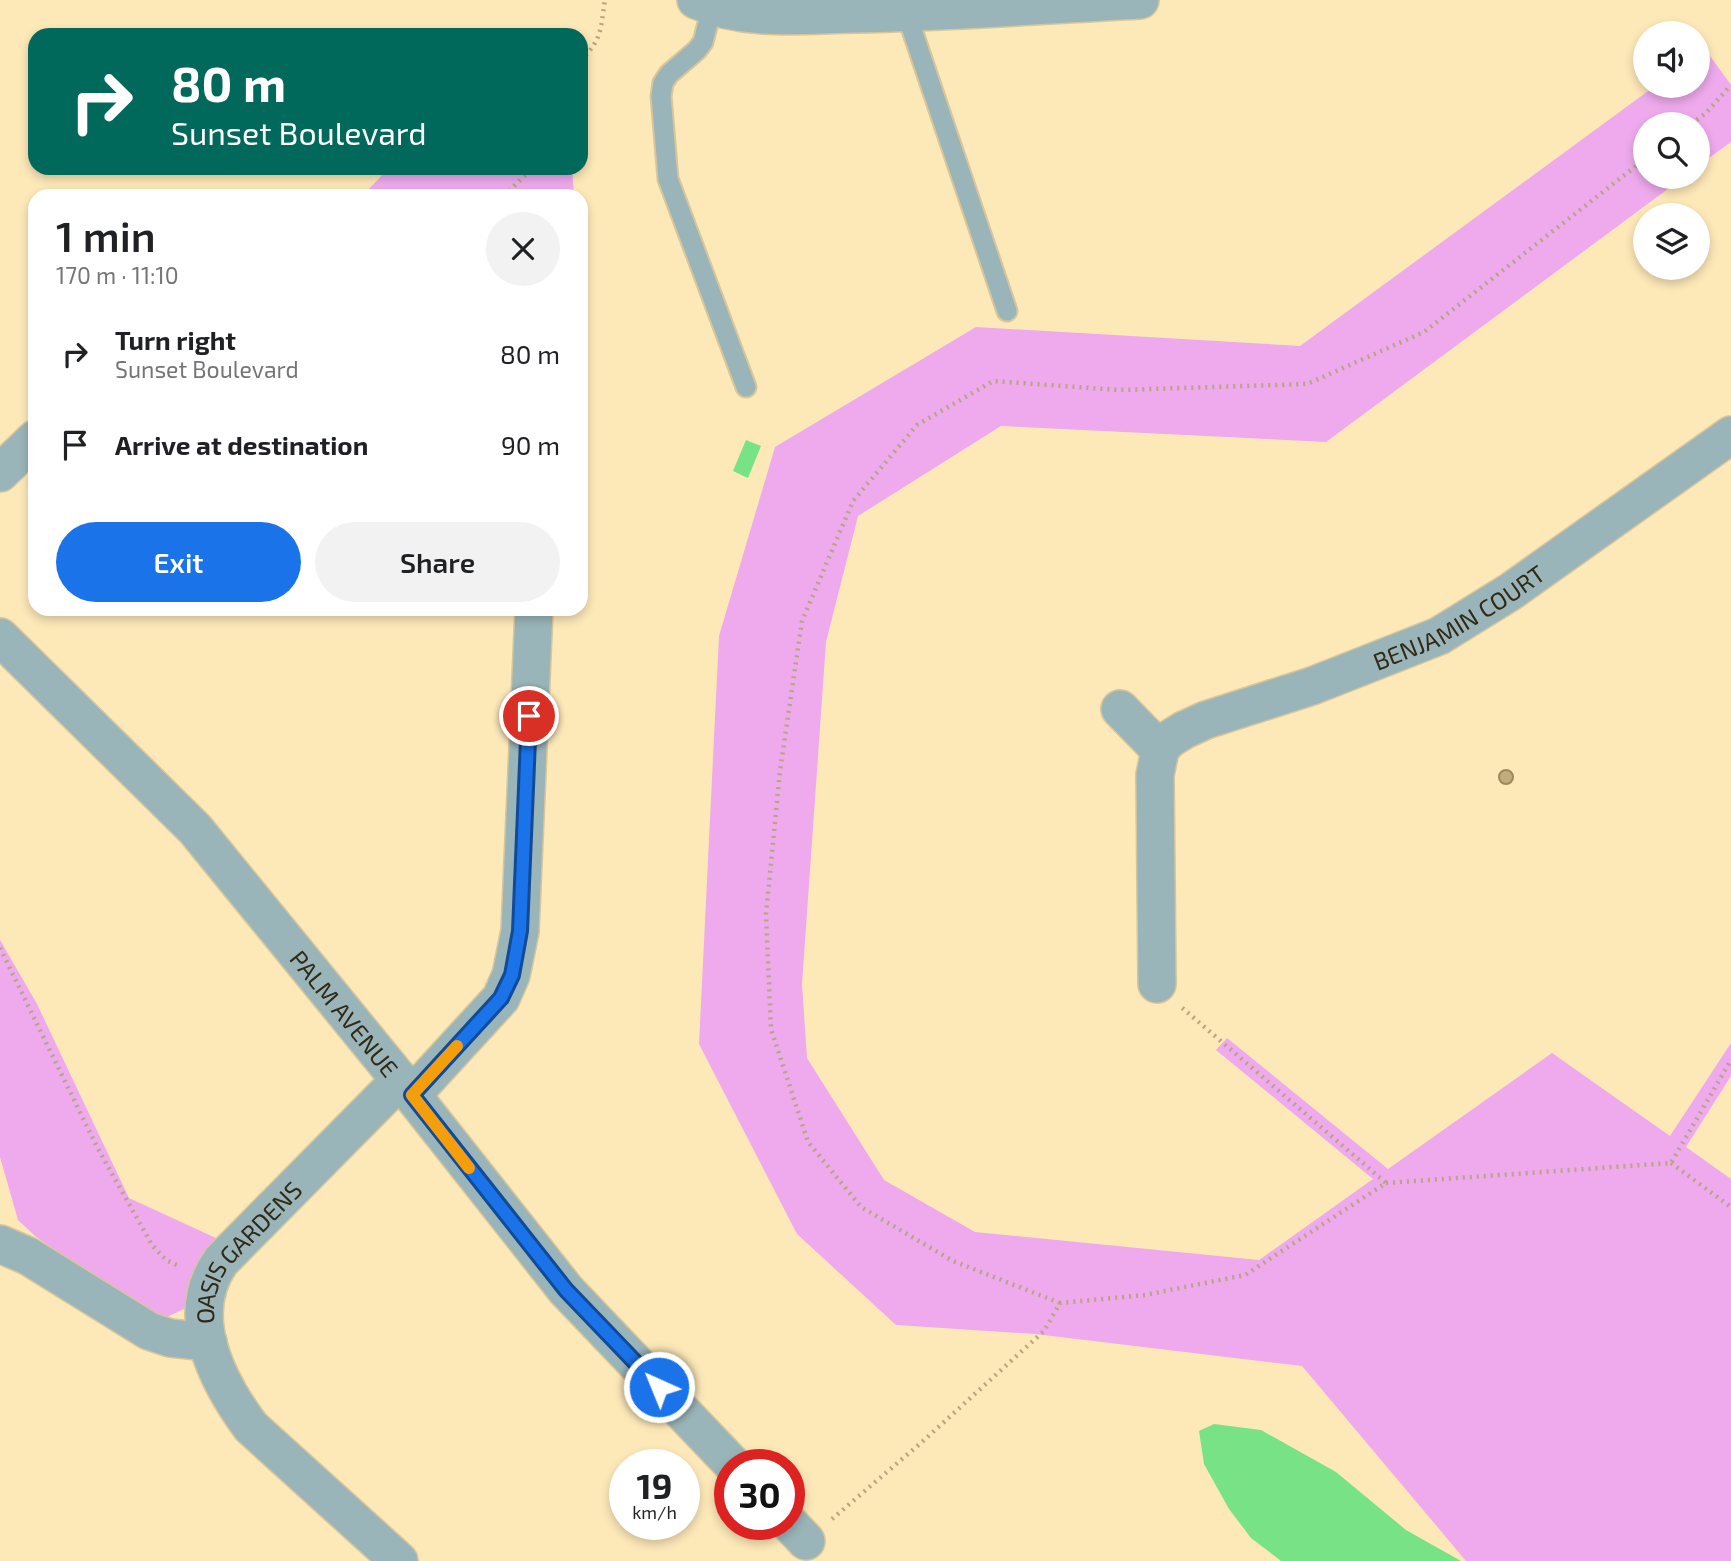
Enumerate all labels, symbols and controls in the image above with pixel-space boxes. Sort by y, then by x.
map controls [1633,21,1710,280]
button: sound [1633,21,1710,98]
text: 80 m [171,53,286,112]
icon: right [56,56,147,147]
button: search [1633,112,1710,189]
text: Sunset Boulevard [171,113,427,151]
button: layers [1633,203,1710,280]
text: 1 min [56,210,156,260]
button: close [486,212,560,286]
text: 170 m · 11:10 [56,261,179,289]
text: Turn right [115,324,236,355]
icon: right [56,335,94,373]
text: 80 m [500,338,560,369]
text: Sunset Boulevard [115,355,299,383]
icon: arrive [56,426,94,464]
text: Arrive at destination [115,429,368,460]
text: 90 m [501,429,560,460]
button: Exit [56,522,301,602]
button: Share [315,522,560,602]
street label: BENJAMIN COURT [1368,558,1550,675]
pin [499,686,559,746]
icon: arrive [510,697,548,735]
street label: PALM AVENUE [285,944,405,1082]
street label: OASIS GARDENS [189,1174,307,1324]
position arrow [622,1350,696,1424]
speed limit sign: 30 [714,1449,805,1540]
text: 19 [637,1464,672,1506]
text: km/h [632,1501,677,1523]

